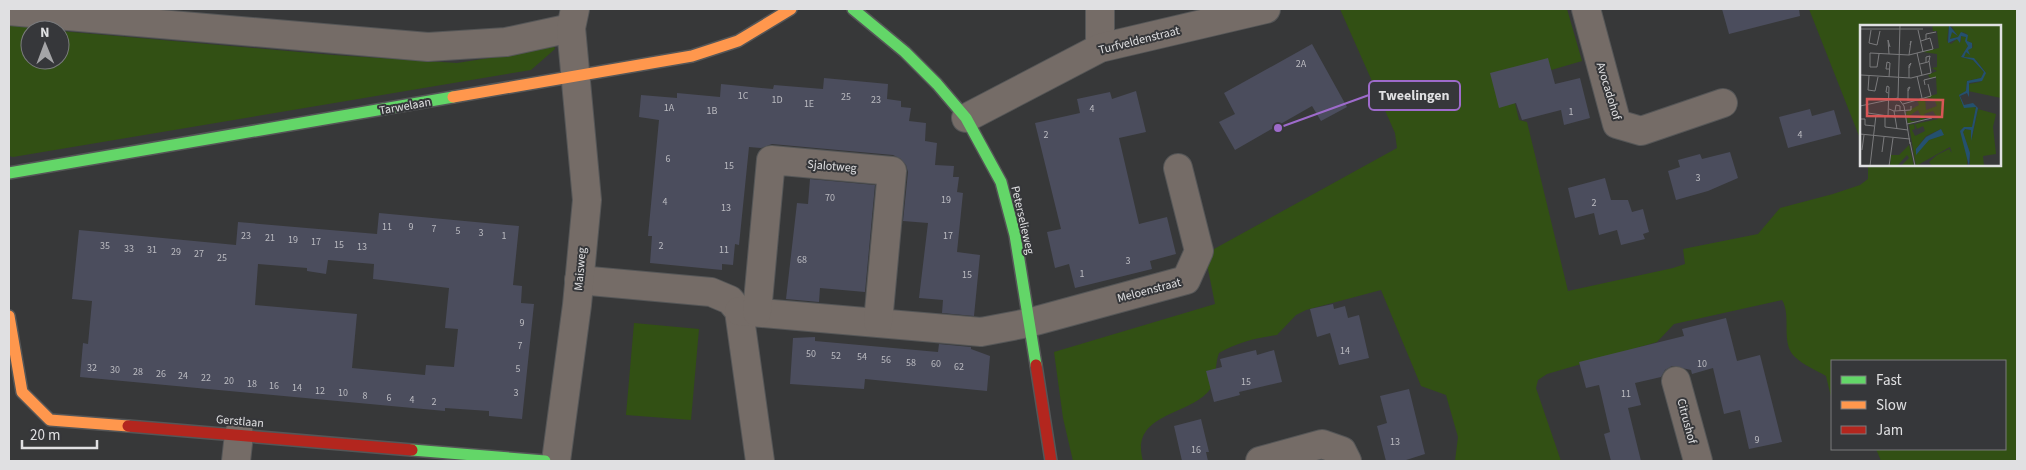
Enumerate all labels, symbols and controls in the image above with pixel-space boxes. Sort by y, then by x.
north arrow [20,20,70,70]
street label: Turfveldenstraat [1097,22,1181,59]
text: N [40,23,50,43]
inset map [1860,25,2001,166]
house number: 2A [1296,57,1307,71]
street label: Avocadohof [1592,60,1626,123]
callout: Tweelingen [1369,81,1460,110]
text: Tweelingen [1378,86,1450,106]
house number: 1C [738,89,749,103]
house number: 25 [841,90,851,104]
house number: 1D [771,93,783,107]
house number: 23 [871,93,881,107]
street label: Tarwelaan [378,94,432,119]
house number: 1E [804,97,814,111]
house number: 1A [664,101,675,115]
house number: 4 [1090,102,1095,116]
house number: 1B [707,104,718,118]
house number: 1 [1569,105,1574,119]
house number: 2 [1044,128,1049,142]
house number: 4 [1798,128,1803,142]
house number: 6 [666,152,671,166]
street label: Sjalotweg [807,156,857,177]
house number: 15 [724,159,734,173]
house number: 3 [1696,171,1701,185]
street label: Peterselieweg [1006,184,1039,256]
house number: 70 [825,191,835,205]
house number: 19 [941,193,951,207]
house number: 4 [663,195,668,209]
house number: 2 [1592,196,1597,210]
house number: 13 [721,201,731,215]
house number: 11 [382,220,392,234]
house number: 9 [409,220,414,234]
house number: 7 [432,222,437,236]
house number: 5 [456,224,461,238]
house number: 3 [479,226,484,240]
house number: 23 [241,229,251,243]
house number: 1 [502,229,507,243]
house number: 17 [943,229,953,243]
house number: 21 [265,231,275,245]
house number: 19 [288,233,298,247]
house number: 17 [311,235,321,249]
house number: 15 [334,238,344,252]
house number: 35 [100,239,110,253]
house number: 2 [659,239,664,253]
house number: 13 [357,240,367,254]
house number: 33 [124,242,134,256]
house number: 31 [147,243,157,257]
house number: 11 [719,243,729,257]
house number: 29 [171,245,181,259]
house number: 27 [194,247,204,261]
street label: Maisweg [570,247,591,291]
house number: 25 [217,251,227,265]
house number: 68 [797,253,807,267]
house number: 3 [1126,254,1131,268]
house number: 1 [1080,267,1085,281]
house number: 15 [962,268,972,282]
street label: Meloenstraat [1115,274,1183,307]
house number: 9 [520,316,525,330]
house number: 7 [518,339,523,353]
house number: 14 [1340,344,1350,358]
house number: 50 [806,347,816,361]
house number: 52 [831,349,841,363]
house number: 54 [857,350,867,364]
house number: 56 [881,353,891,367]
house number: 58 [906,356,916,370]
house number: 60 [931,357,941,371]
house number: 10 [1697,357,1707,371]
house number: 62 [954,360,964,374]
legend [1831,360,2006,450]
house number: 32 [87,361,97,375]
house number: 5 [516,362,521,376]
house number: 30 [110,363,120,377]
house number: 28 [133,365,143,379]
house number: 26 [156,367,166,381]
house number: 24 [178,369,188,383]
text: Fast [1876,370,1902,391]
house number: 22 [201,371,211,385]
house number: 20 [224,374,234,388]
house number: 15 [1241,375,1251,389]
house number: 18 [247,377,257,391]
house number: 16 [269,379,279,393]
house number: 14 [292,381,302,395]
house number: 12 [315,384,325,398]
house number: 10 [338,386,348,400]
house number: 3 [514,386,519,400]
house number: 11 [1621,387,1631,401]
house number: 8 [363,389,368,403]
house number: 6 [387,391,392,405]
house number: 4 [410,393,415,407]
house number: 2 [432,395,437,409]
text: Slow [1876,395,1907,416]
street label: Citrushof [1672,397,1701,446]
street label: Gerstlaan [215,411,265,432]
scale bar [22,418,98,450]
text: Jam [1876,420,1903,441]
text: 20 m [30,425,60,446]
house number: 9 [1755,433,1760,447]
house number: 13 [1390,435,1400,449]
house number: 16 [1191,443,1201,457]

